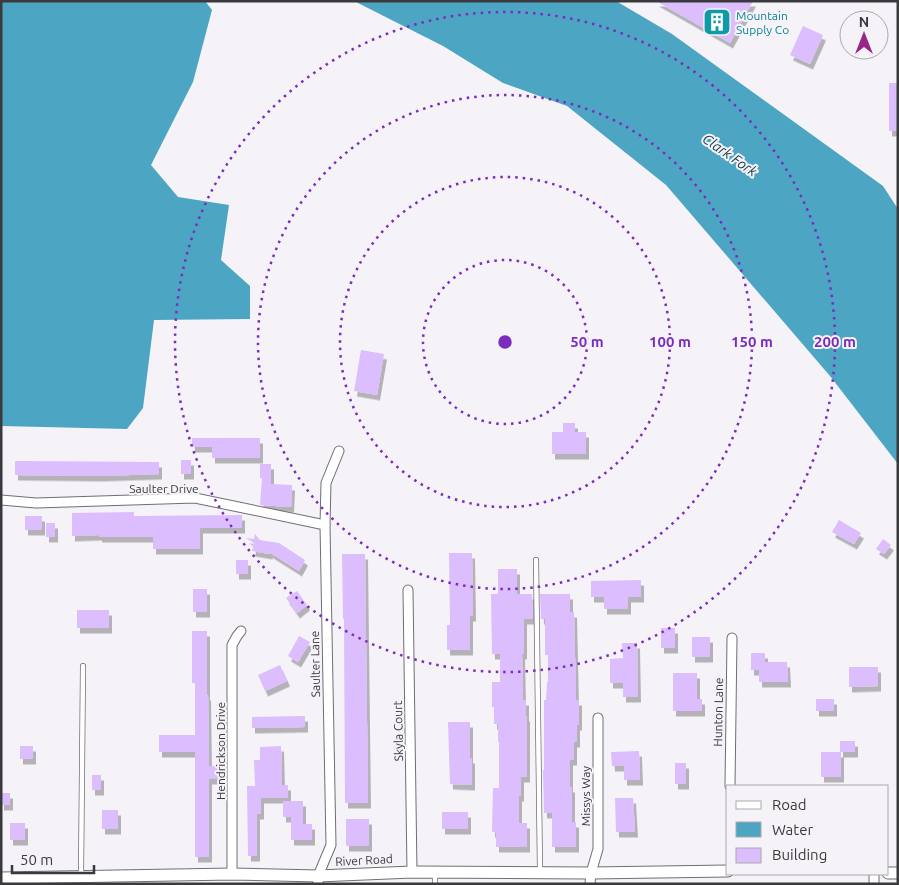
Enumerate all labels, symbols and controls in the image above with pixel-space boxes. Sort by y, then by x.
building icon: Mountain Supply Co [702,7,732,37]
place label: Mountain Supply Co [736,9,789,36]
north arrow [839,10,889,60]
text: N [859,14,869,30]
water label: Clark Fork [700,130,761,180]
centre of rings [496,333,514,351]
text: 50 m [570,333,604,350]
text: 100 m [649,333,691,350]
text: 150 m [731,333,773,350]
text: 200 m [814,333,856,350]
street label: Saulter Drive [129,482,199,495]
street label: Saulter Lane [308,630,322,698]
street label: Hunton Lane [711,677,725,747]
street label: Skyla Court [391,700,405,761]
street label: Hendrickson Drive [214,702,227,800]
street label: Missys Way [579,766,592,826]
legend [726,785,889,875]
text: Road [772,796,807,813]
text: Water [772,821,813,838]
scale bar [12,842,95,874]
text: Building [772,846,827,863]
text: 50 m [20,851,53,868]
street label: River Road [335,852,393,868]

